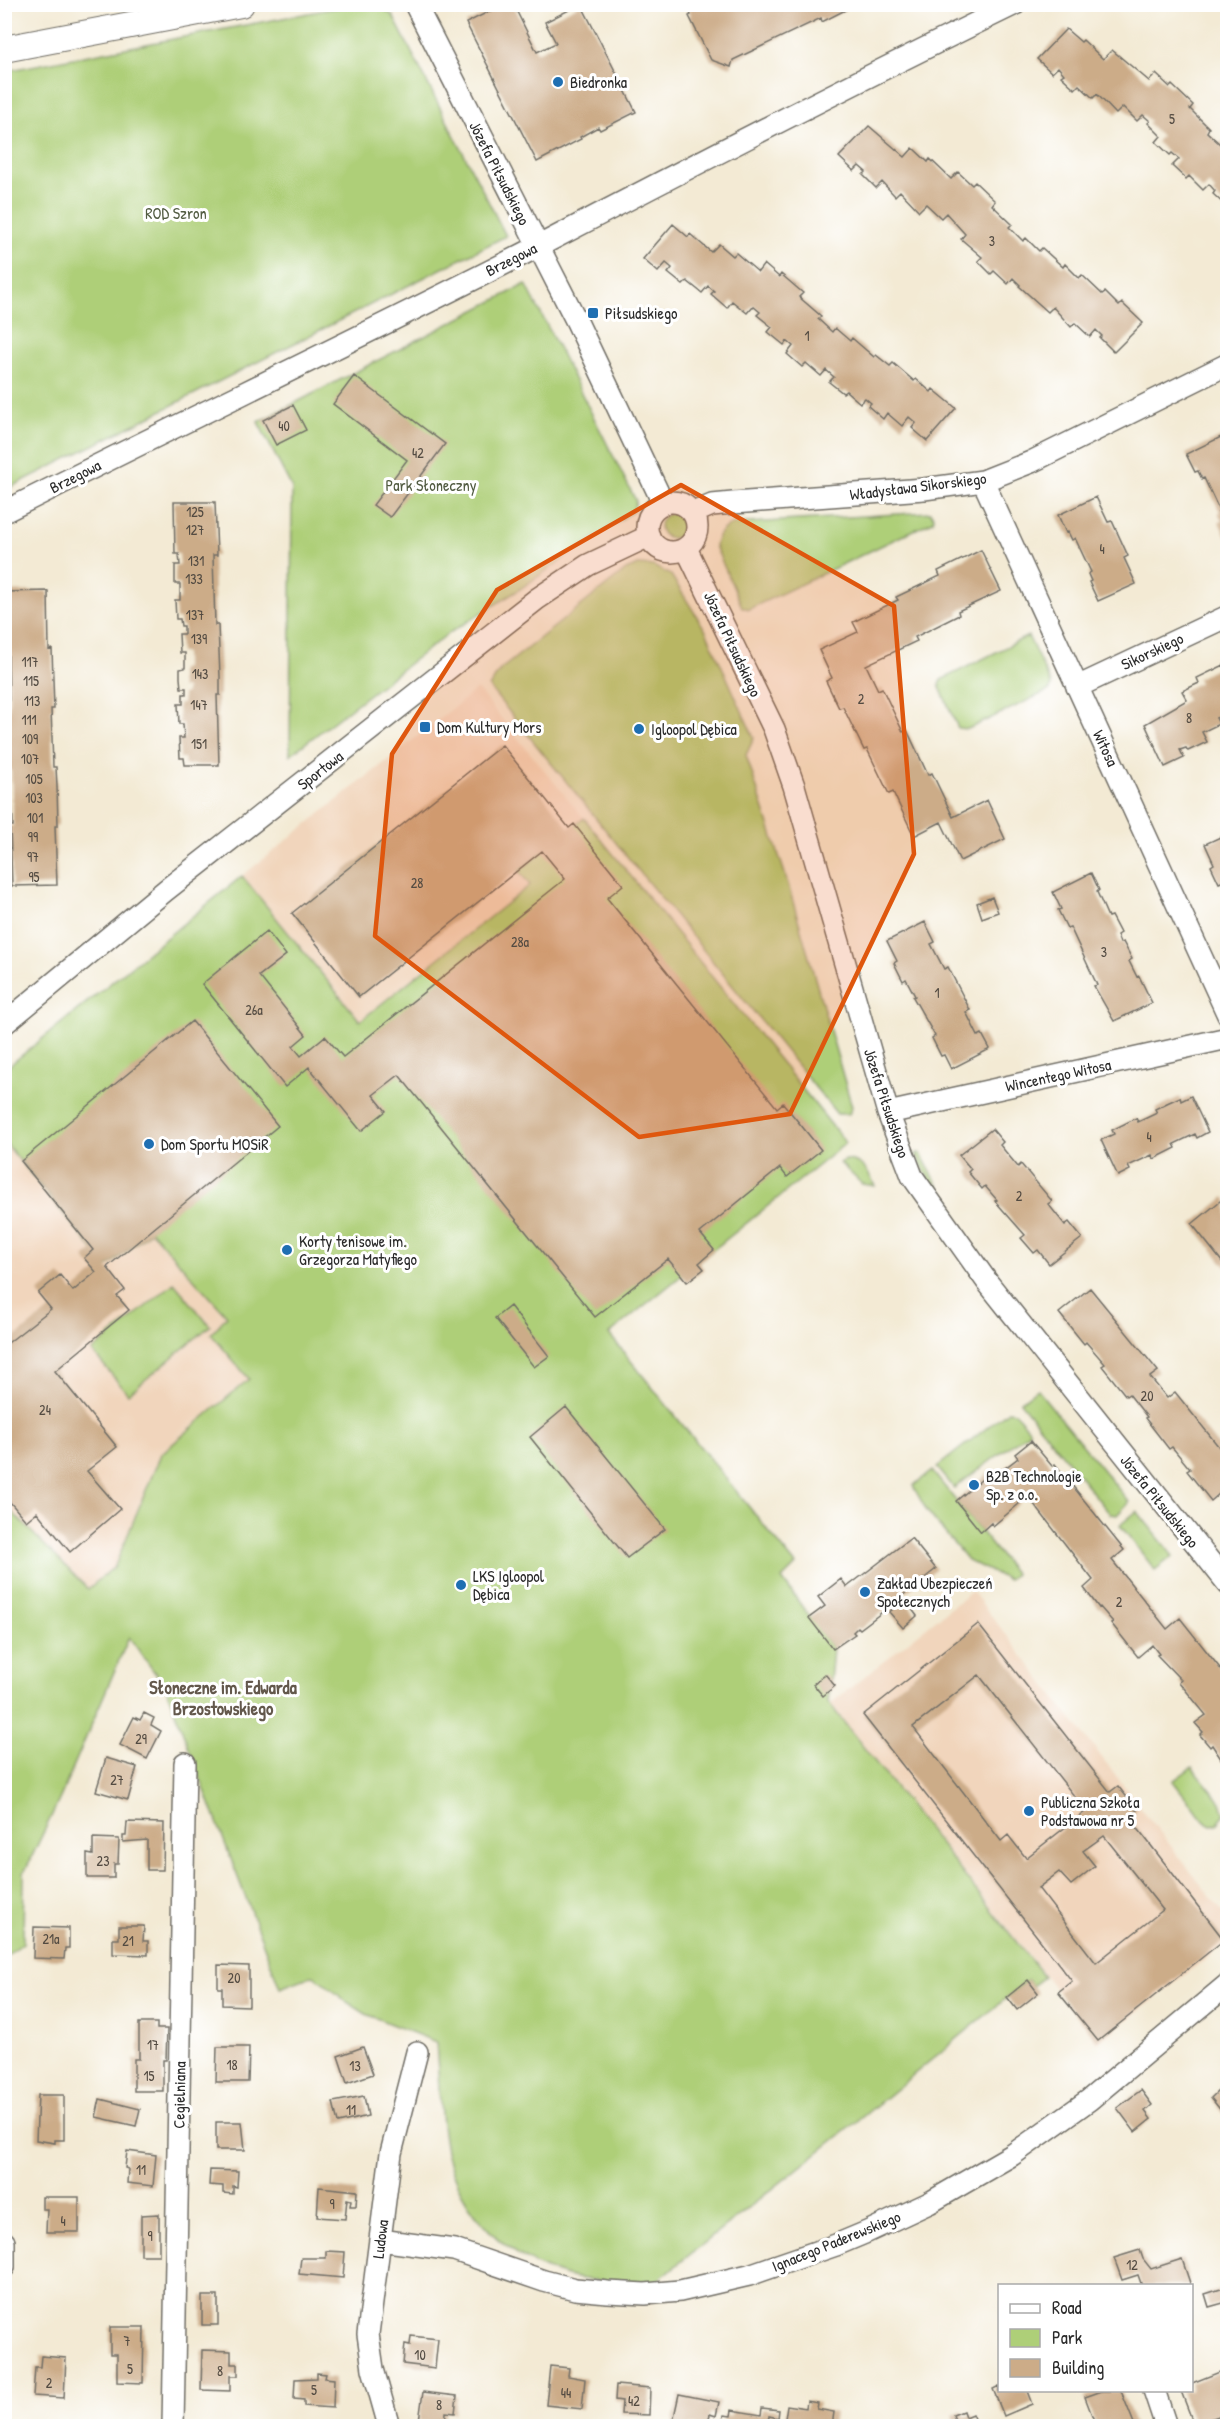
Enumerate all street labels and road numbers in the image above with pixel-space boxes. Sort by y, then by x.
street label: Józefa Piłsudskiego [464,117,536,229]
street label: Brzegowa [482,237,540,281]
street label: Brzegowa [46,454,104,498]
street label: Władysława Sikorskiego [848,467,988,505]
street label: Józefa Piłsudskiego [699,588,767,701]
street label: Sikorskiego [1117,627,1187,675]
street label: Witosa [1088,726,1124,770]
street label: Sportowa [293,745,347,795]
street label: Józefa Piłsudskiego [859,1046,915,1161]
street label: Wincentego Witosa [1003,1053,1113,1097]
street label: Józefa Piłsudskiego [1116,1450,1205,1553]
street label: Cegielniana [167,2061,191,2129]
street label: Ignacego Paderewskiego [768,2205,904,2277]
street label: Ludowa [367,2218,393,2260]

